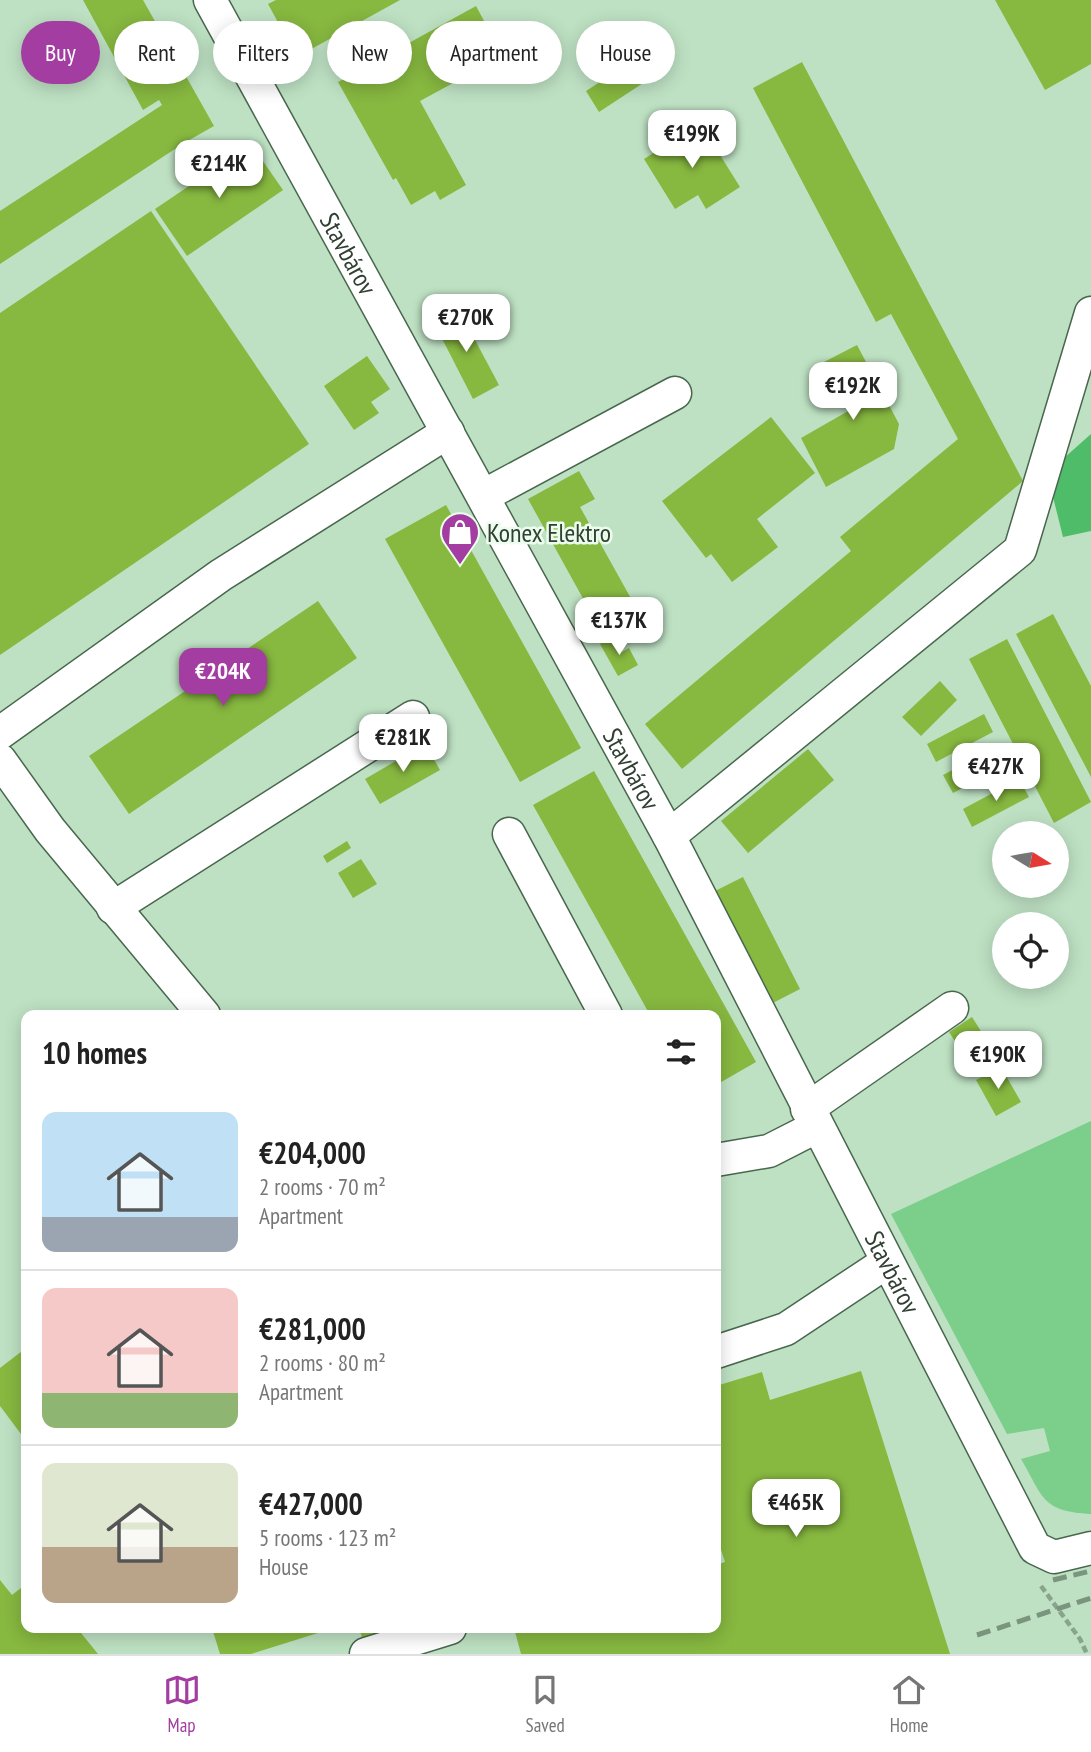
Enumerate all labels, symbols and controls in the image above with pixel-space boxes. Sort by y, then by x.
chip: Buy [21,21,100,84]
chip: Rent [114,21,199,84]
chip: Filters [213,21,313,84]
chip: New [327,21,412,84]
chip: Apartment [426,21,562,84]
chip: House [576,21,675,84]
pin: €199K [643,110,741,170]
text: €199K [664,118,720,147]
pin: €214K [170,140,268,200]
text: €214K [191,148,247,177]
street label: Stavbárov [313,207,385,300]
pin: €270K [417,294,515,354]
text: €270K [438,302,494,331]
pin: €192K [804,362,902,422]
text: €192K [825,370,881,399]
shop icon: Konex Elektro [439,511,481,566]
place label: Konex Elektro [487,516,611,549]
pin: €137K [570,598,668,657]
text: €137K [591,605,647,634]
pin: €204K [174,648,272,708]
text: €204K [195,656,251,685]
pin: €281K [354,714,452,774]
text: €281K [375,722,431,751]
street label: Stavbárov [596,722,668,816]
pin: €427K [947,744,1045,803]
text: €427K [968,751,1024,780]
north arrow [992,821,1069,898]
map controls [992,821,1069,989]
button: locate [992,912,1069,989]
pin: €190K [949,1032,1047,1091]
text: 10 homes [42,1033,147,1072]
icon: filters [662,1033,700,1071]
text: €190K [970,1039,1026,1068]
text: €204,000 [259,1133,366,1172]
icon: home [98,1140,182,1224]
text: 2 rooms · 70 m² [259,1172,386,1201]
text: Apartment [259,1201,343,1230]
street label: Stavbárov [858,1225,928,1319]
text: €281,000 [259,1309,366,1348]
icon: home [98,1316,182,1400]
text: 2 rooms · 80 m² [259,1348,386,1377]
text: Apartment [259,1377,343,1406]
pin: €465K [747,1480,845,1539]
text: €427,000 [259,1484,363,1523]
text: €465K [768,1487,824,1516]
icon: home [98,1491,182,1575]
text: 5 rooms · 123 m² [259,1523,396,1552]
text: House [259,1552,309,1581]
tab: Map [163,1671,201,1737]
tab: Saved [526,1671,565,1737]
tab: Home [890,1671,928,1737]

